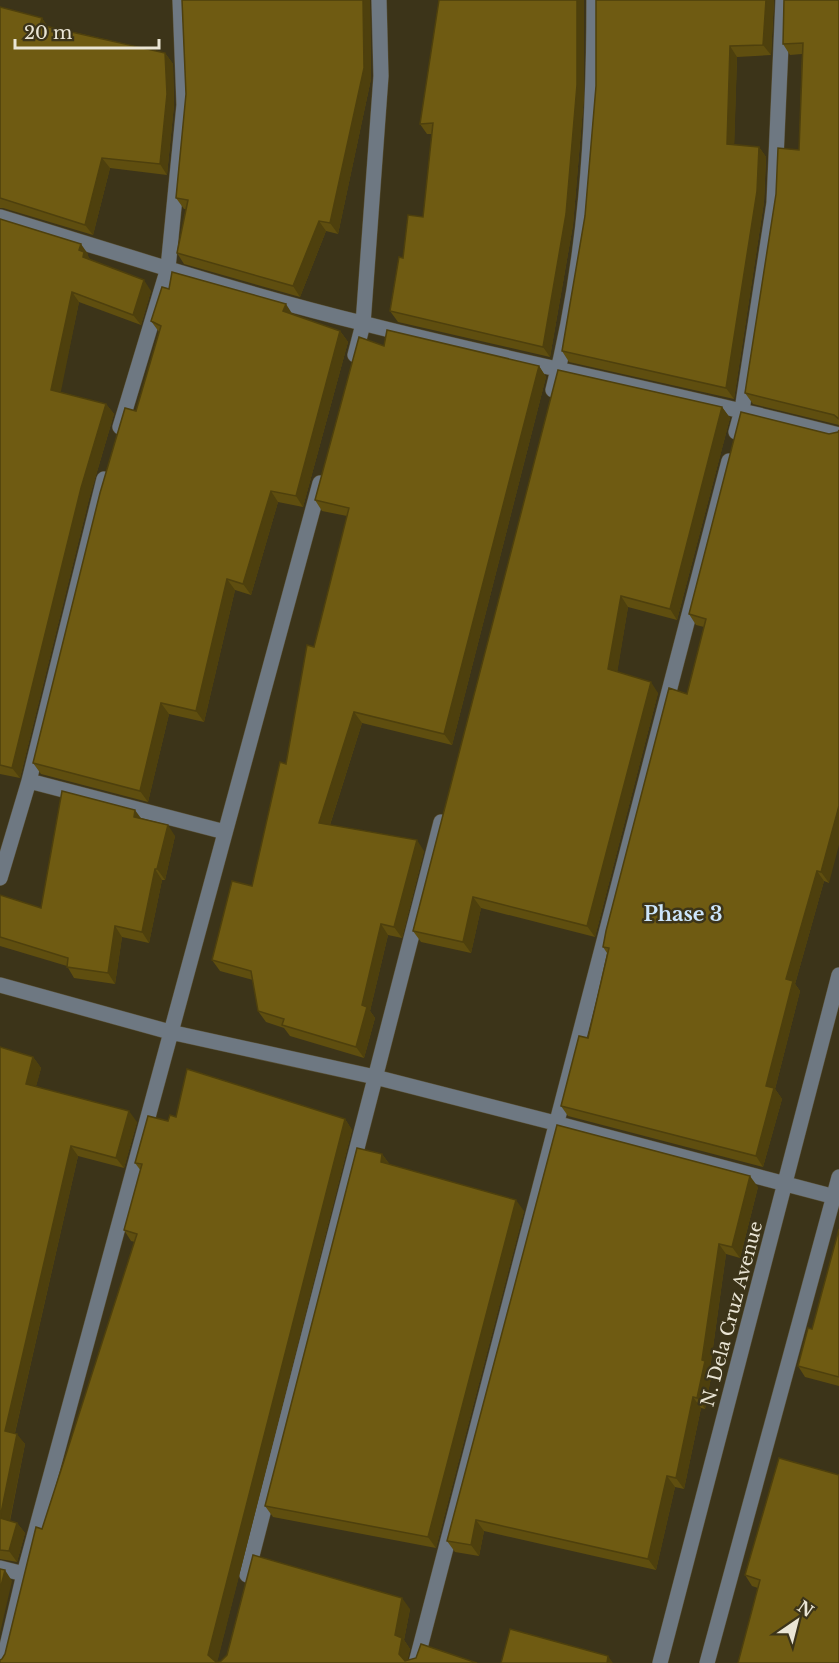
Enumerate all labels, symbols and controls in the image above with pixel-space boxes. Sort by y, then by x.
scale bar [15,12,159,50]
text: 20 m [24,22,72,44]
district label: Phase 3 [643,902,723,926]
street label: N. Dela Cruz Avenue [697,1219,767,1409]
north arrow [767,1591,827,1651]
text: N [794,1596,818,1621]

